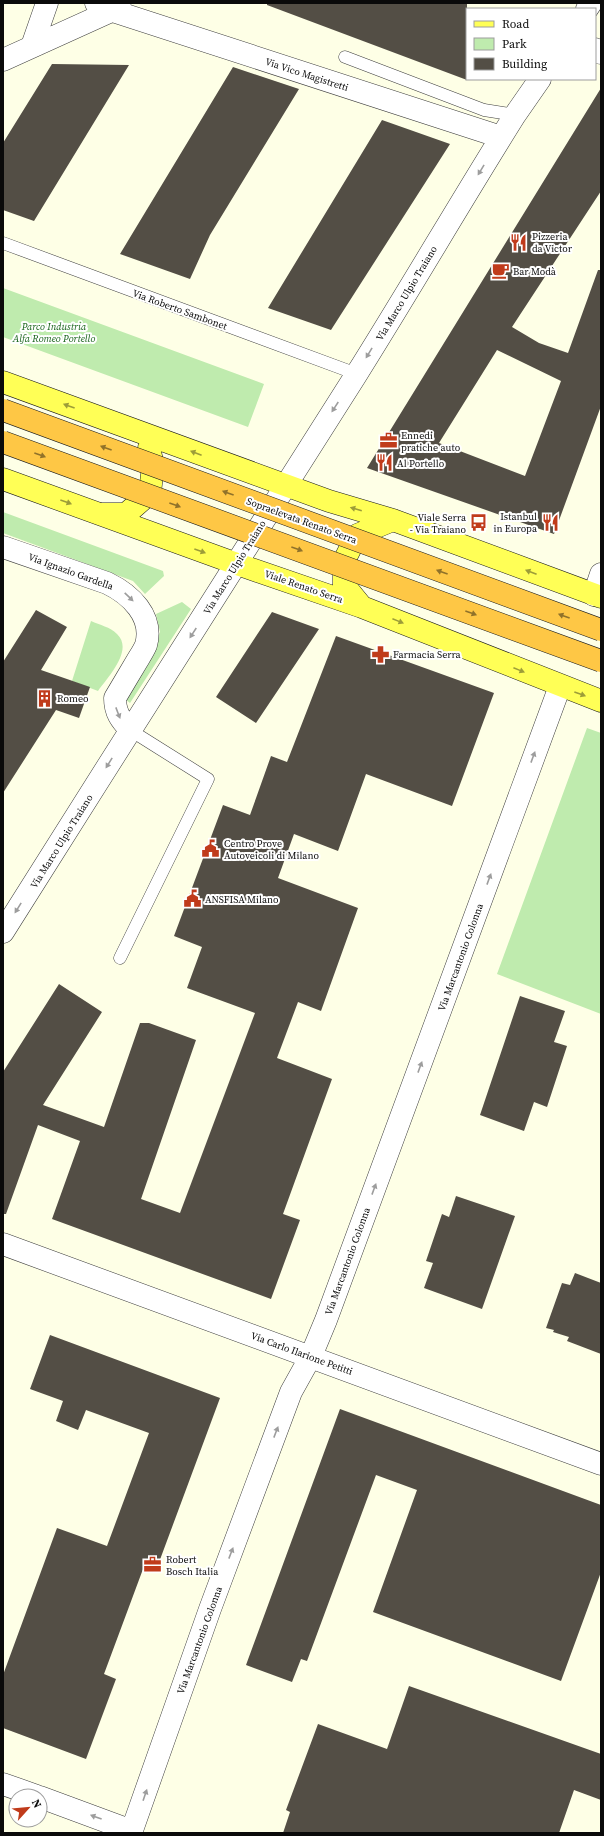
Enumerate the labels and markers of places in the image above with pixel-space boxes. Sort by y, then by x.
place label: Pizzeria da Victor [532,230,573,255]
restaurant icon: Pizzeria da Victor [509,232,529,252]
cafe icon: Bar Modà [490,261,510,281]
place label: Bar Modà [513,265,557,278]
place label: Ennedi pratiche auto [401,429,461,454]
office icon: Ennedi pratiche auto [378,431,398,451]
restaurant icon: Al Portello [374,453,394,473]
place label: Al Portello [397,457,445,470]
place label: Istanbul in Europa [493,510,538,535]
place label: Viale Serra - Via Traiano [410,511,467,536]
restaurant icon: Istanbul in Europa [540,512,560,532]
bus stop icon: Viale Serra - Via Traiano [469,513,489,533]
pharmacy icon: Farmacia Serra [370,644,390,664]
place label: Farmacia Serra [393,648,462,661]
building icon: Romeo [34,688,54,708]
place label: Romeo [57,692,89,705]
place label: Centro Prove Autoveicoli di Milano [224,837,319,862]
public building icon: Centro Prove Autoveicoli di Milano [201,839,221,859]
public building icon: ANSFISA Milano [182,889,202,909]
place label: ANSFISA Milano [205,893,279,906]
place label: Robert Bosch Italia [166,1553,219,1578]
office icon: Robert Bosch Italia [143,1555,163,1575]

